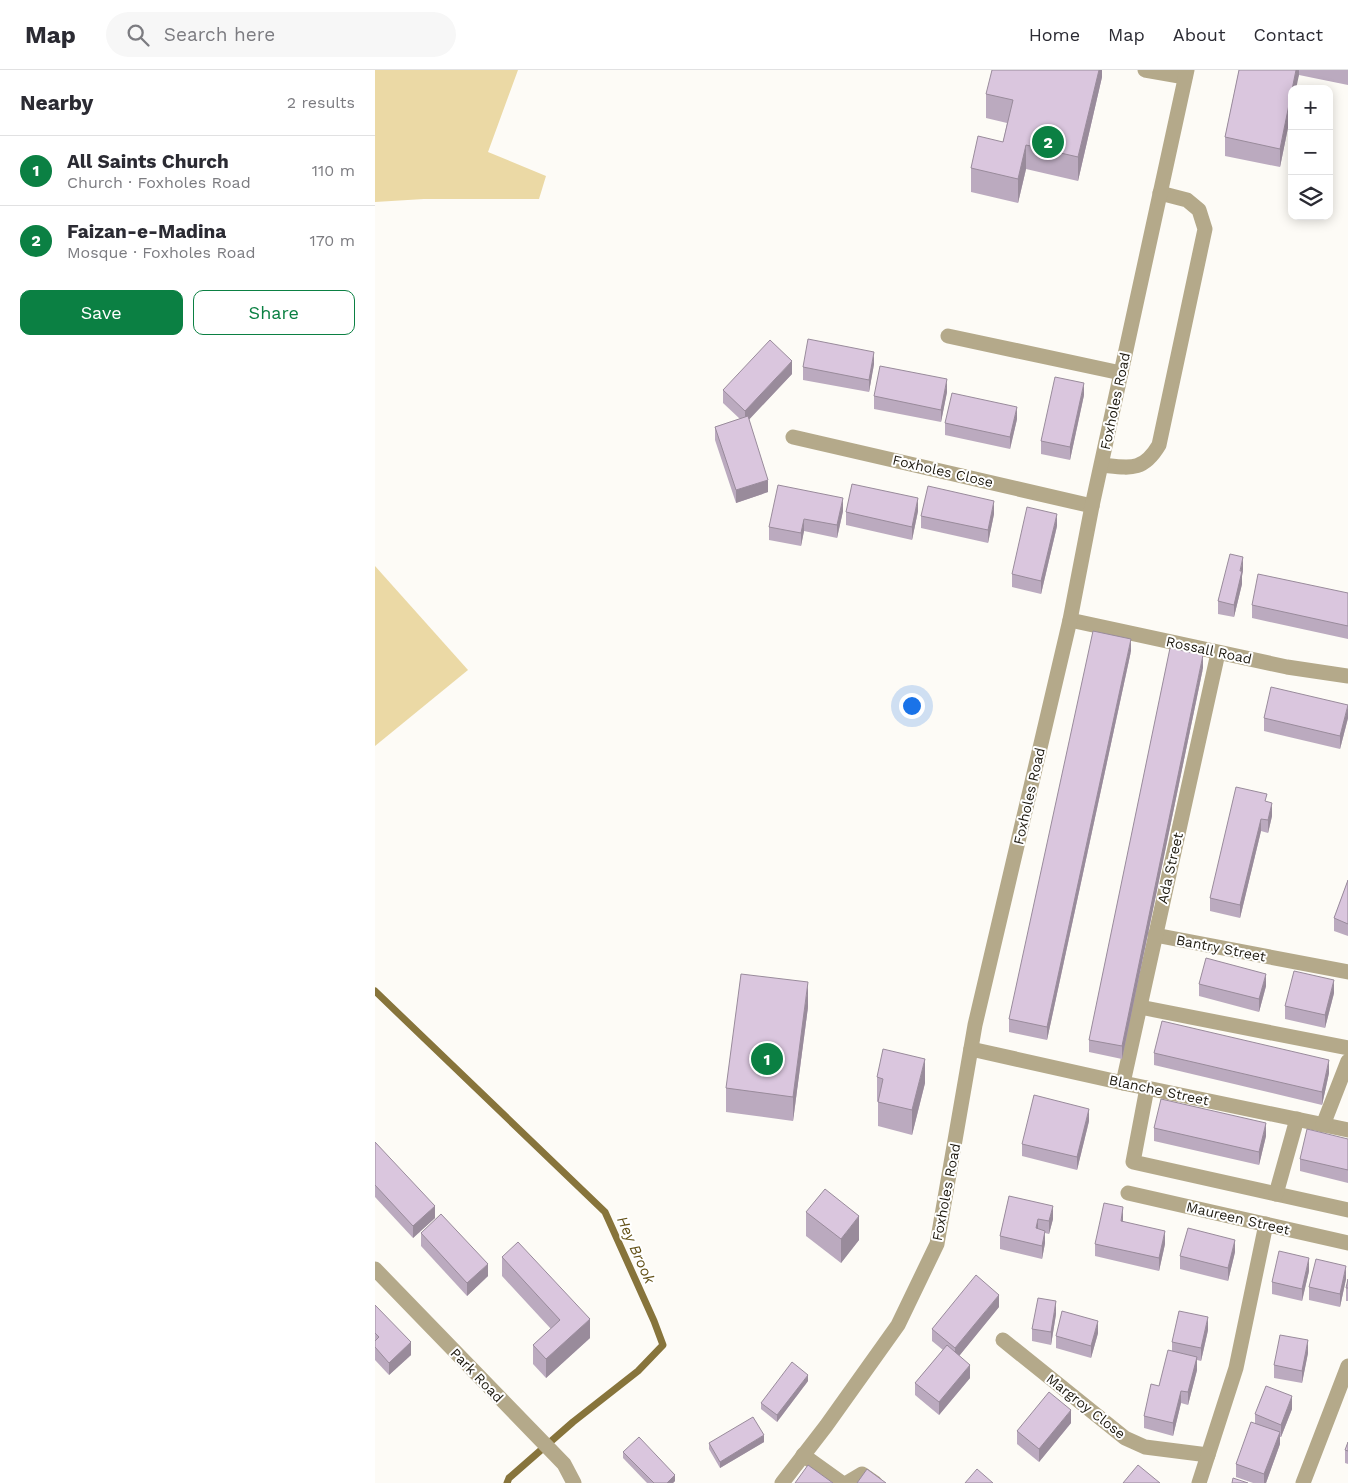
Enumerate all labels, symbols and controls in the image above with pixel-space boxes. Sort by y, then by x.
search box [106,12,456,57]
text: Map [25,21,76,49]
icon: search [124,21,152,49]
text: Search here [164,23,275,46]
text: Home [1029,24,1080,45]
text: Map [1108,24,1145,45]
text: About [1173,24,1225,45]
text: Contact [1253,24,1323,45]
map controls [1288,85,1333,220]
button: + [1288,85,1333,130]
text: Nearby [20,90,93,115]
text: 2 results [287,93,355,112]
pin: 2 [1032,123,1064,161]
button: − [1288,130,1333,175]
text: All Saints Church [67,150,229,173]
text: 1 [33,161,39,180]
text: 110 m [312,161,355,180]
text: Church · Foxholes Road [67,173,251,192]
button: layers [1288,175,1333,220]
text: Faizan-e-Madina [67,220,226,243]
text: 2 [31,231,41,250]
text: 170 m [309,231,355,250]
text: Mosque · Foxholes Road [67,243,255,262]
button: Save [20,290,183,335]
button: Share [193,290,355,335]
street label: Foxholes Road [1097,351,1133,451]
street label: Foxholes Close [891,452,995,490]
street label: Rossall Road [1165,633,1253,667]
your location [899,693,925,719]
street label: Foxholes Road [1010,746,1048,846]
street label: Ada Street [1154,831,1186,905]
street label: Bantry Street [1175,931,1267,965]
pin: 1 [751,1040,783,1078]
street label: Blanche Street [1108,1072,1210,1108]
street label: Foxholes Road [929,1142,963,1242]
street label: Maureen Street [1185,1198,1291,1238]
water label: Hey Brook [613,1213,659,1287]
street label: Park Road [447,1345,507,1405]
street label: Margroy Close [1043,1370,1129,1442]

